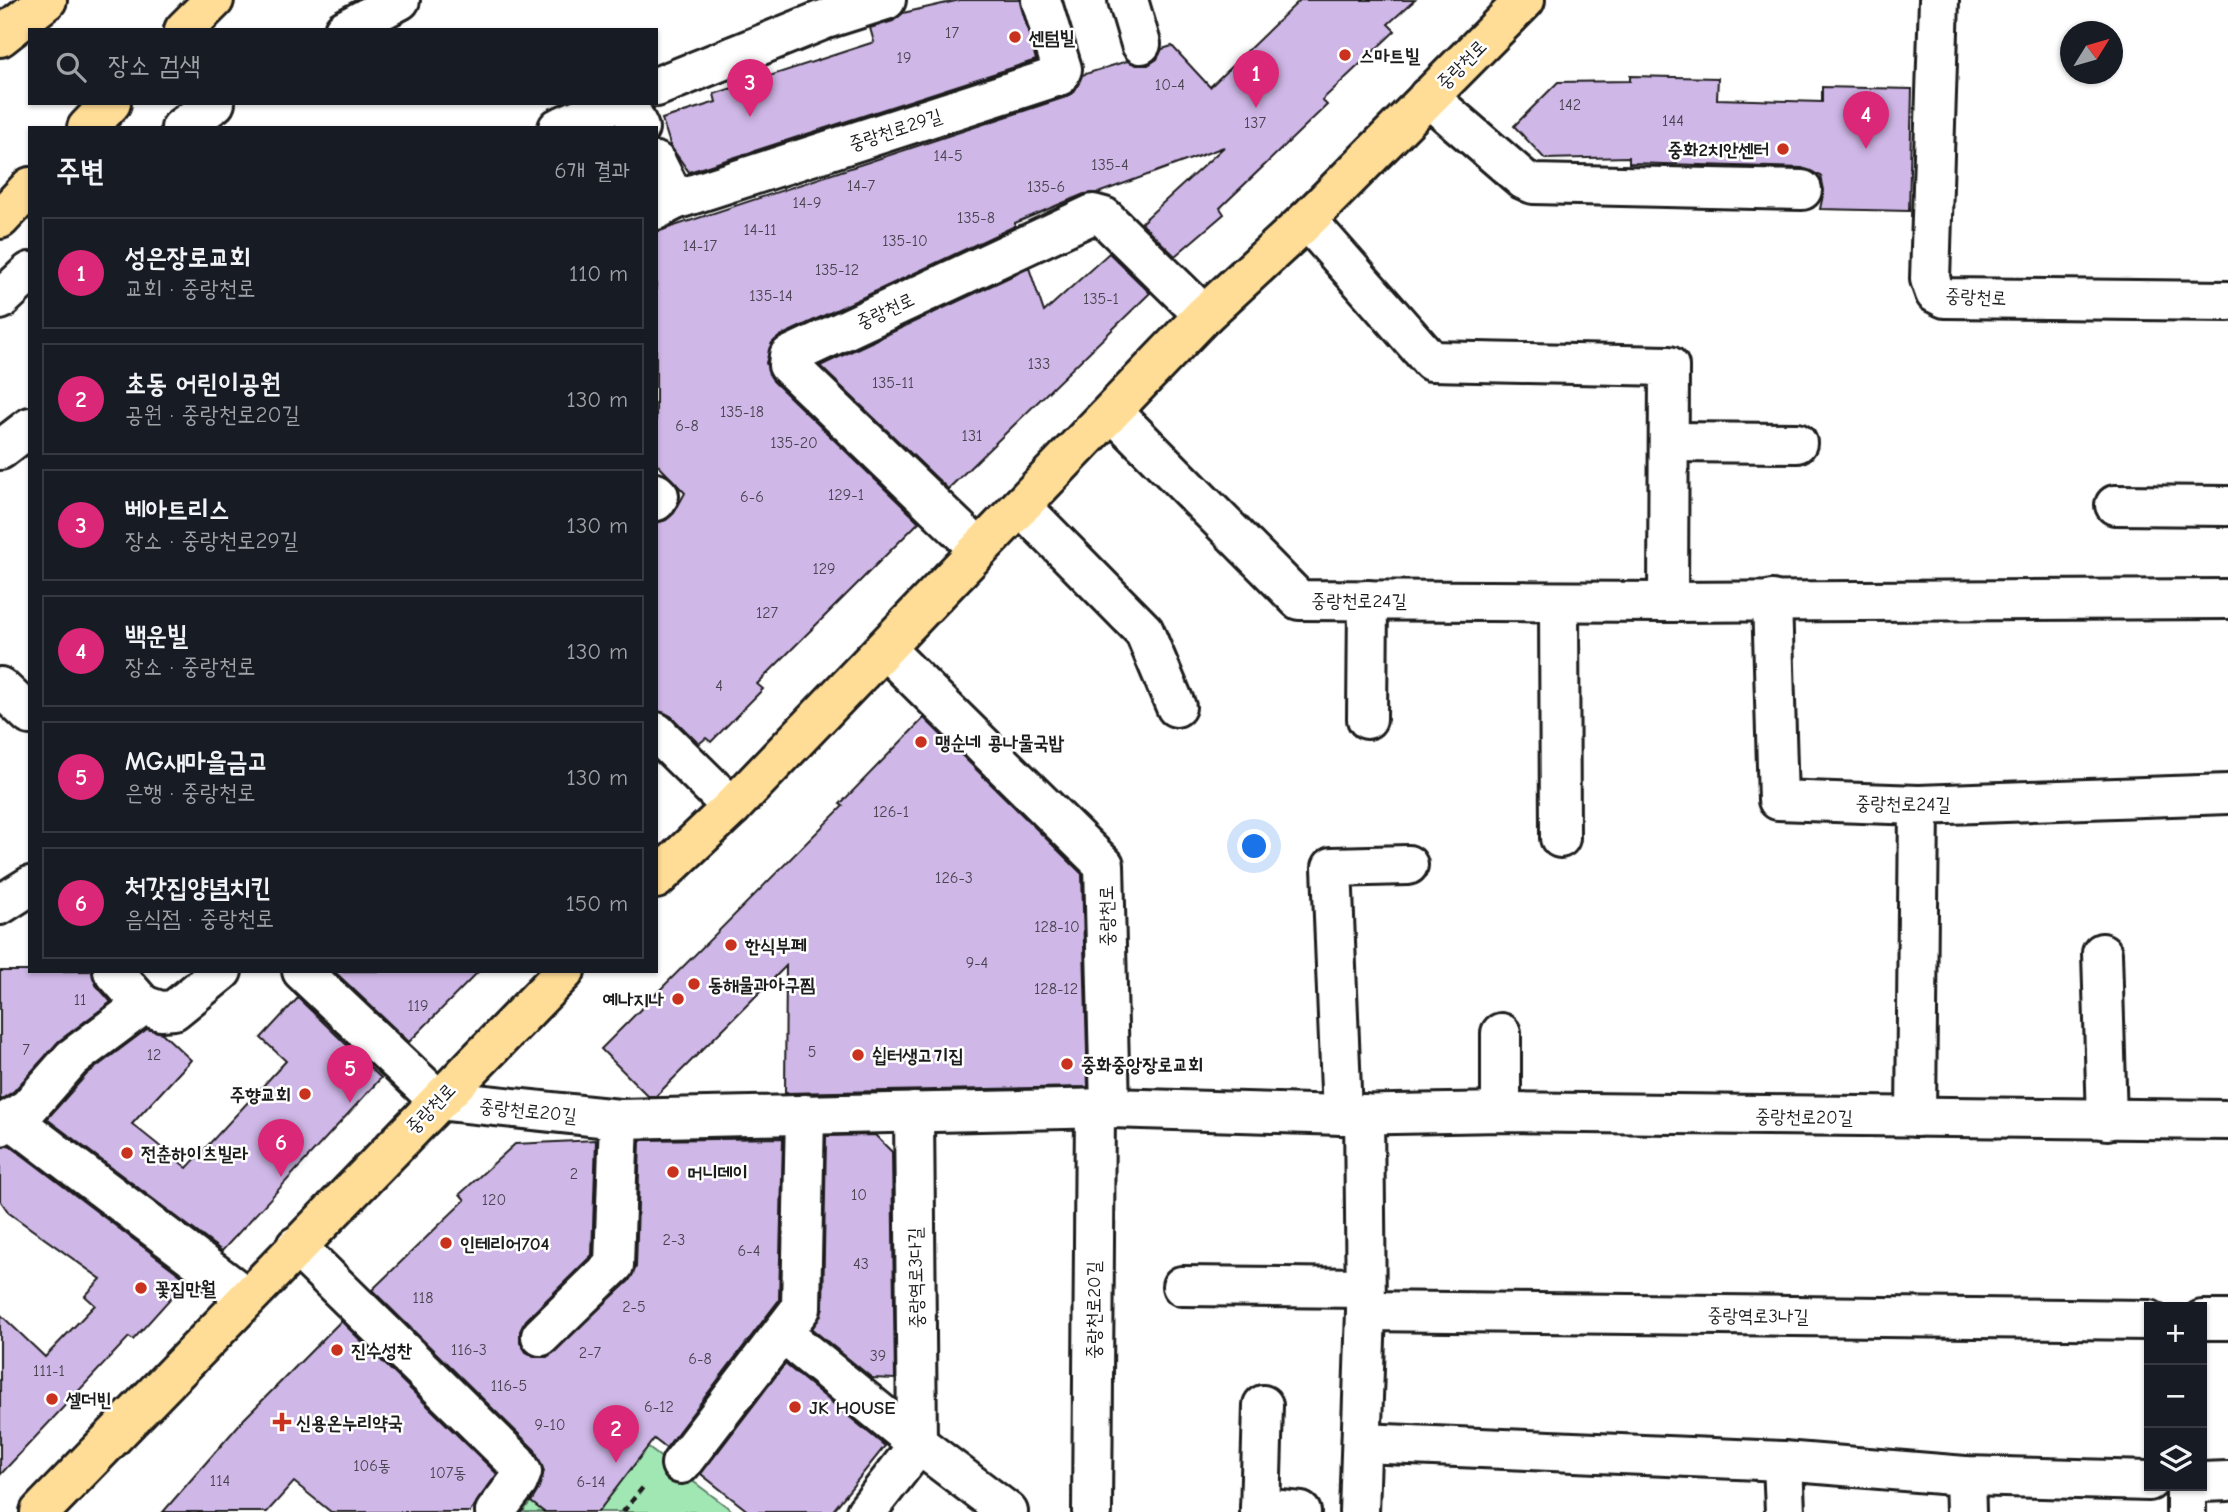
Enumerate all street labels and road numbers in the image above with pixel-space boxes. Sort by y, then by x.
street label: 중랑천로 [1432,35,1491,94]
street label: 중랑천로29길 [846,105,945,155]
street label: 중랑천로 [1945,284,2007,310]
street label: 중랑천로 [853,288,918,334]
street label: 중랑천로24길 [1311,590,1407,612]
street label: 중랑천로24길 [1855,792,1951,816]
street label: 중랑천로 [1095,885,1119,947]
street label: 중랑천로 [402,1079,460,1138]
street label: 중랑천로20길 [478,1095,578,1127]
street label: 중랑천로20길 [1755,1105,1853,1129]
street label: 중랑역로3다길 [904,1227,928,1329]
street label: 중랑천로20길 [1083,1261,1105,1359]
street label: 중랑역로3나길 [1707,1304,1809,1328]

